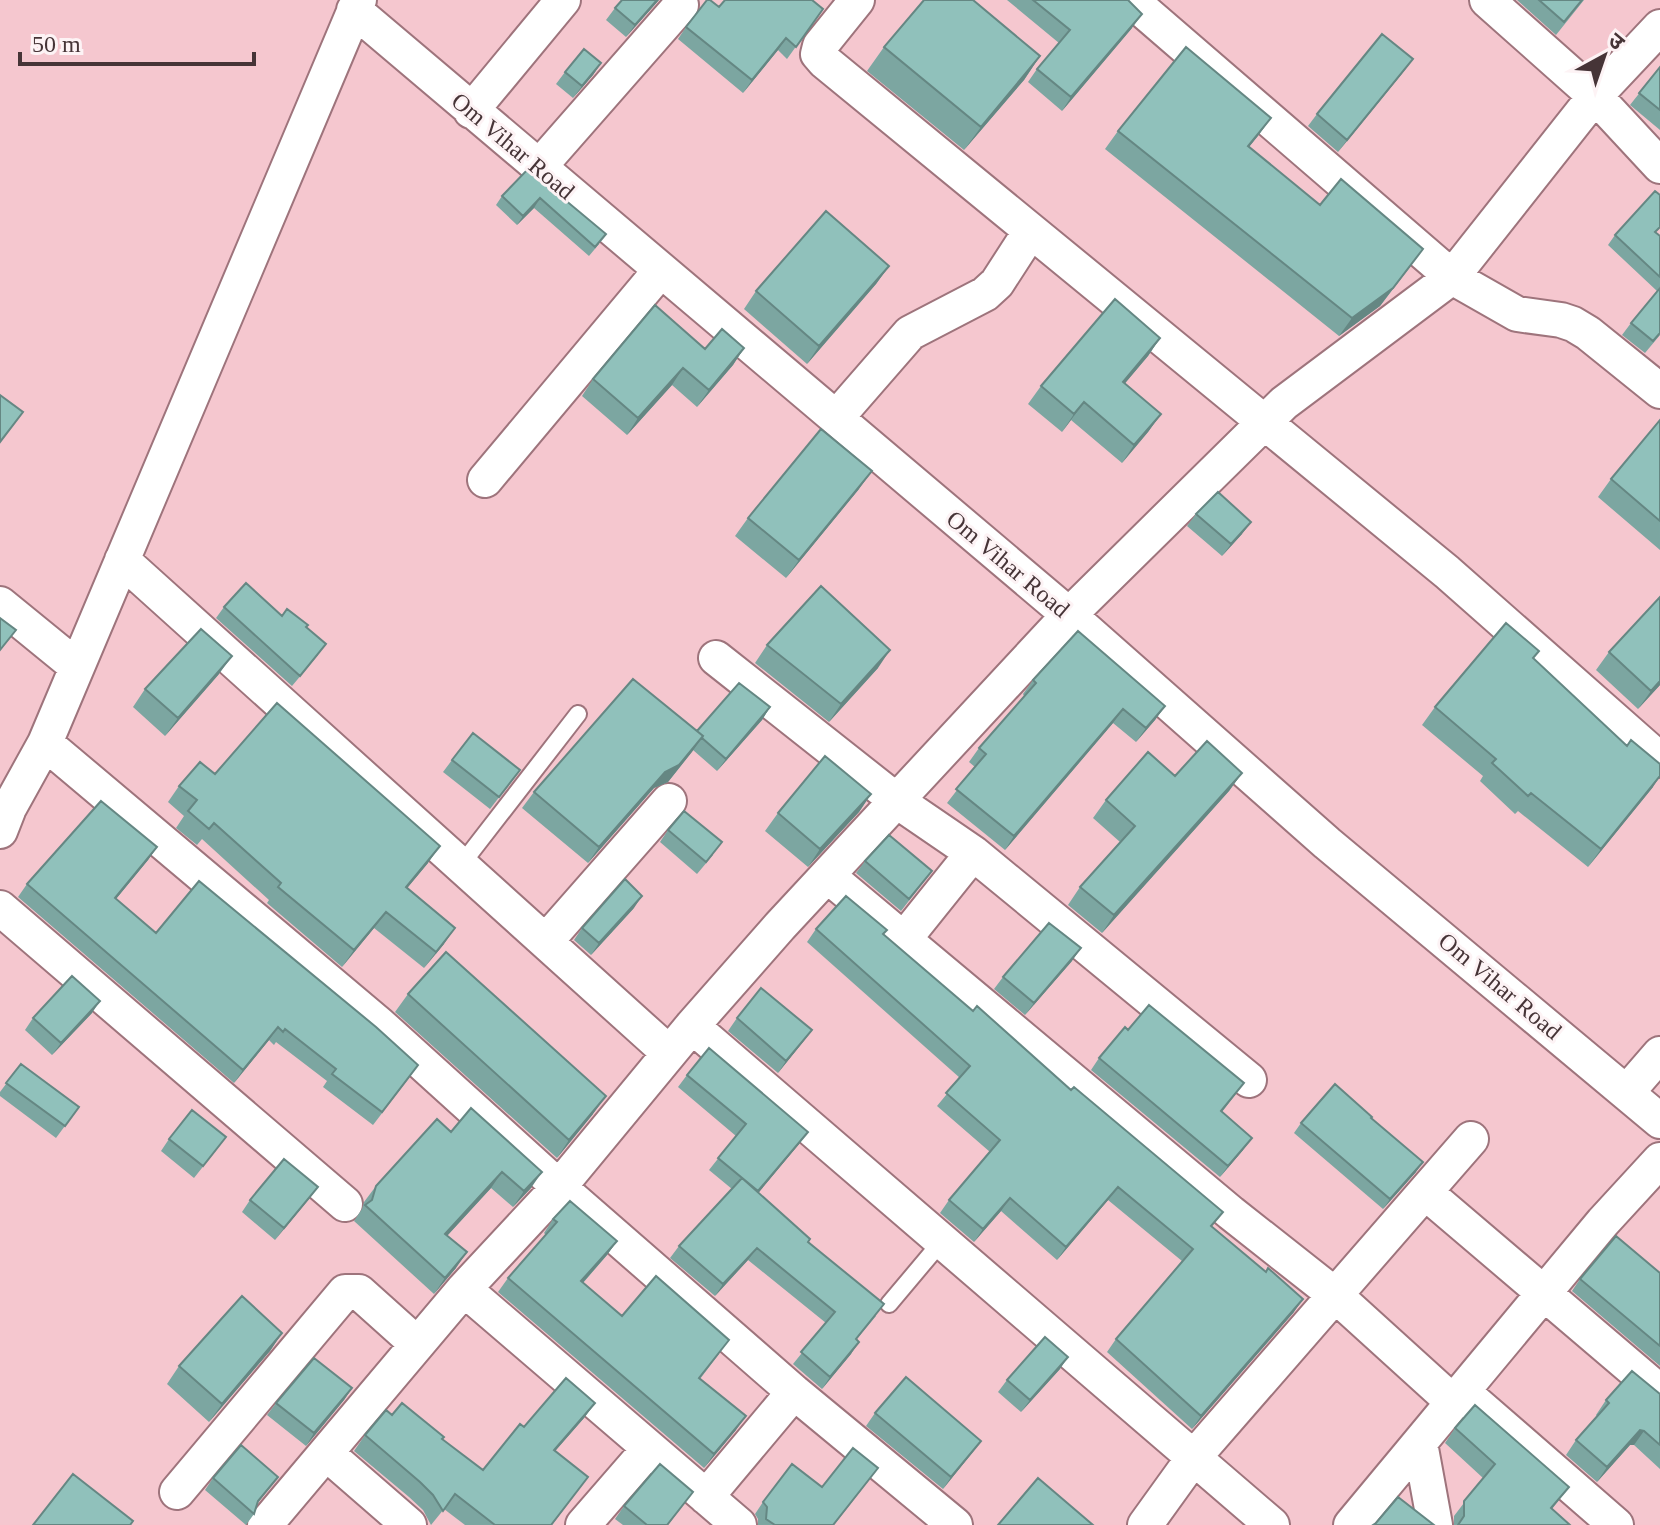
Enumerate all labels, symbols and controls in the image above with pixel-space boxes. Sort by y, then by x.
scale bar [20,16,254,66]
north arrow [1564,16,1644,96]
text: उ [1604,27,1630,55]
text: 50 m [32,31,81,57]
street label: Om Vihar Road [447,87,579,205]
street label: Om Vihar Road [942,505,1074,623]
street label: Om Vihar Road [1434,927,1566,1045]

